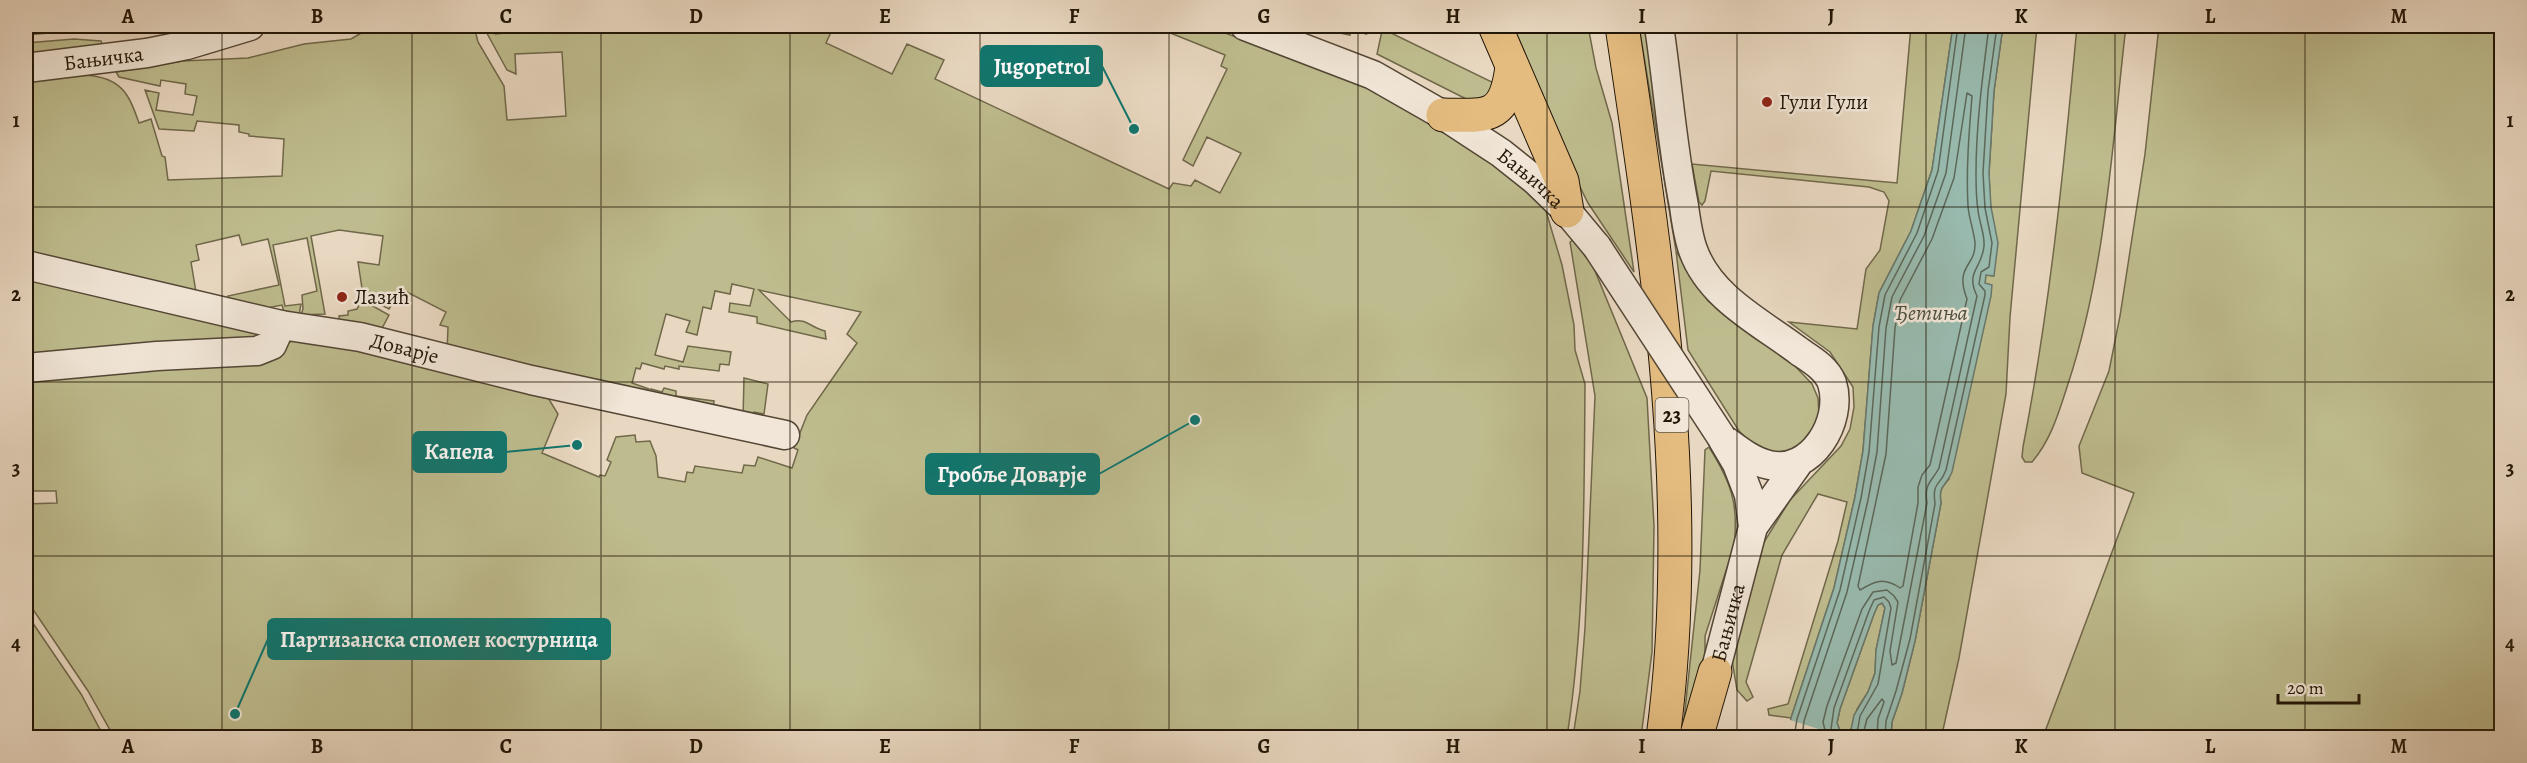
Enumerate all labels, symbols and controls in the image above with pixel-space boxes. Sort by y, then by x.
text: A [121,3,135,30]
text: B [311,3,323,30]
text: C [500,3,512,30]
text: D [689,3,703,30]
text: E [879,3,891,30]
text: F [1069,3,1080,30]
text: G [1257,3,1271,30]
text: H [1446,3,1461,30]
text: I [1638,3,1646,30]
text: J [1828,3,1835,30]
text: K [2014,3,2028,30]
text: L [2205,3,2216,30]
text: M [2391,3,2408,30]
street label: Бањичка [62,40,145,77]
callout: Jugopetrol [981,46,1102,86]
text: Jugopetrol [994,52,1090,82]
place label: Гули Гули [1779,88,1868,116]
marker: Гули Гули [1760,95,1774,109]
text: 1 [12,107,20,134]
text: 1 [2506,107,2514,134]
street label: Бањичка [1491,141,1571,215]
text: 2 [11,281,21,308]
text: 2 [2505,281,2515,308]
place label: Лазић [354,283,410,311]
marker: Лазић [335,290,349,304]
water label: Ђетиња [1894,298,1968,328]
street label: Доварје [368,326,442,370]
road number: 23 [1656,398,1688,432]
callout: Капела [413,432,506,472]
text: Капела [424,437,494,467]
callout: Гробље Доварје [926,454,1099,494]
text: 3 [12,455,20,482]
text: 3 [2506,455,2514,482]
text: Гробље Доварје [937,460,1087,490]
street label: Бањичка [1704,580,1752,665]
callout: Партизанска спомен костурница [268,619,610,659]
text: Партизанска спомен костурница [280,625,598,655]
text: 4 [11,630,21,657]
text: 4 [2505,630,2515,657]
scale bar [2278,667,2359,705]
text: 20 m [2287,676,2324,700]
text: A [121,733,135,760]
text: B [311,733,323,760]
text: C [500,733,512,760]
text: D [689,733,703,760]
text: E [879,733,891,760]
text: F [1069,733,1080,760]
text: G [1257,733,1271,760]
text: H [1446,733,1461,760]
text: I [1638,733,1646,760]
text: J [1828,733,1835,760]
text: K [2014,733,2028,760]
text: L [2205,733,2216,760]
text: M [2391,733,2408,760]

